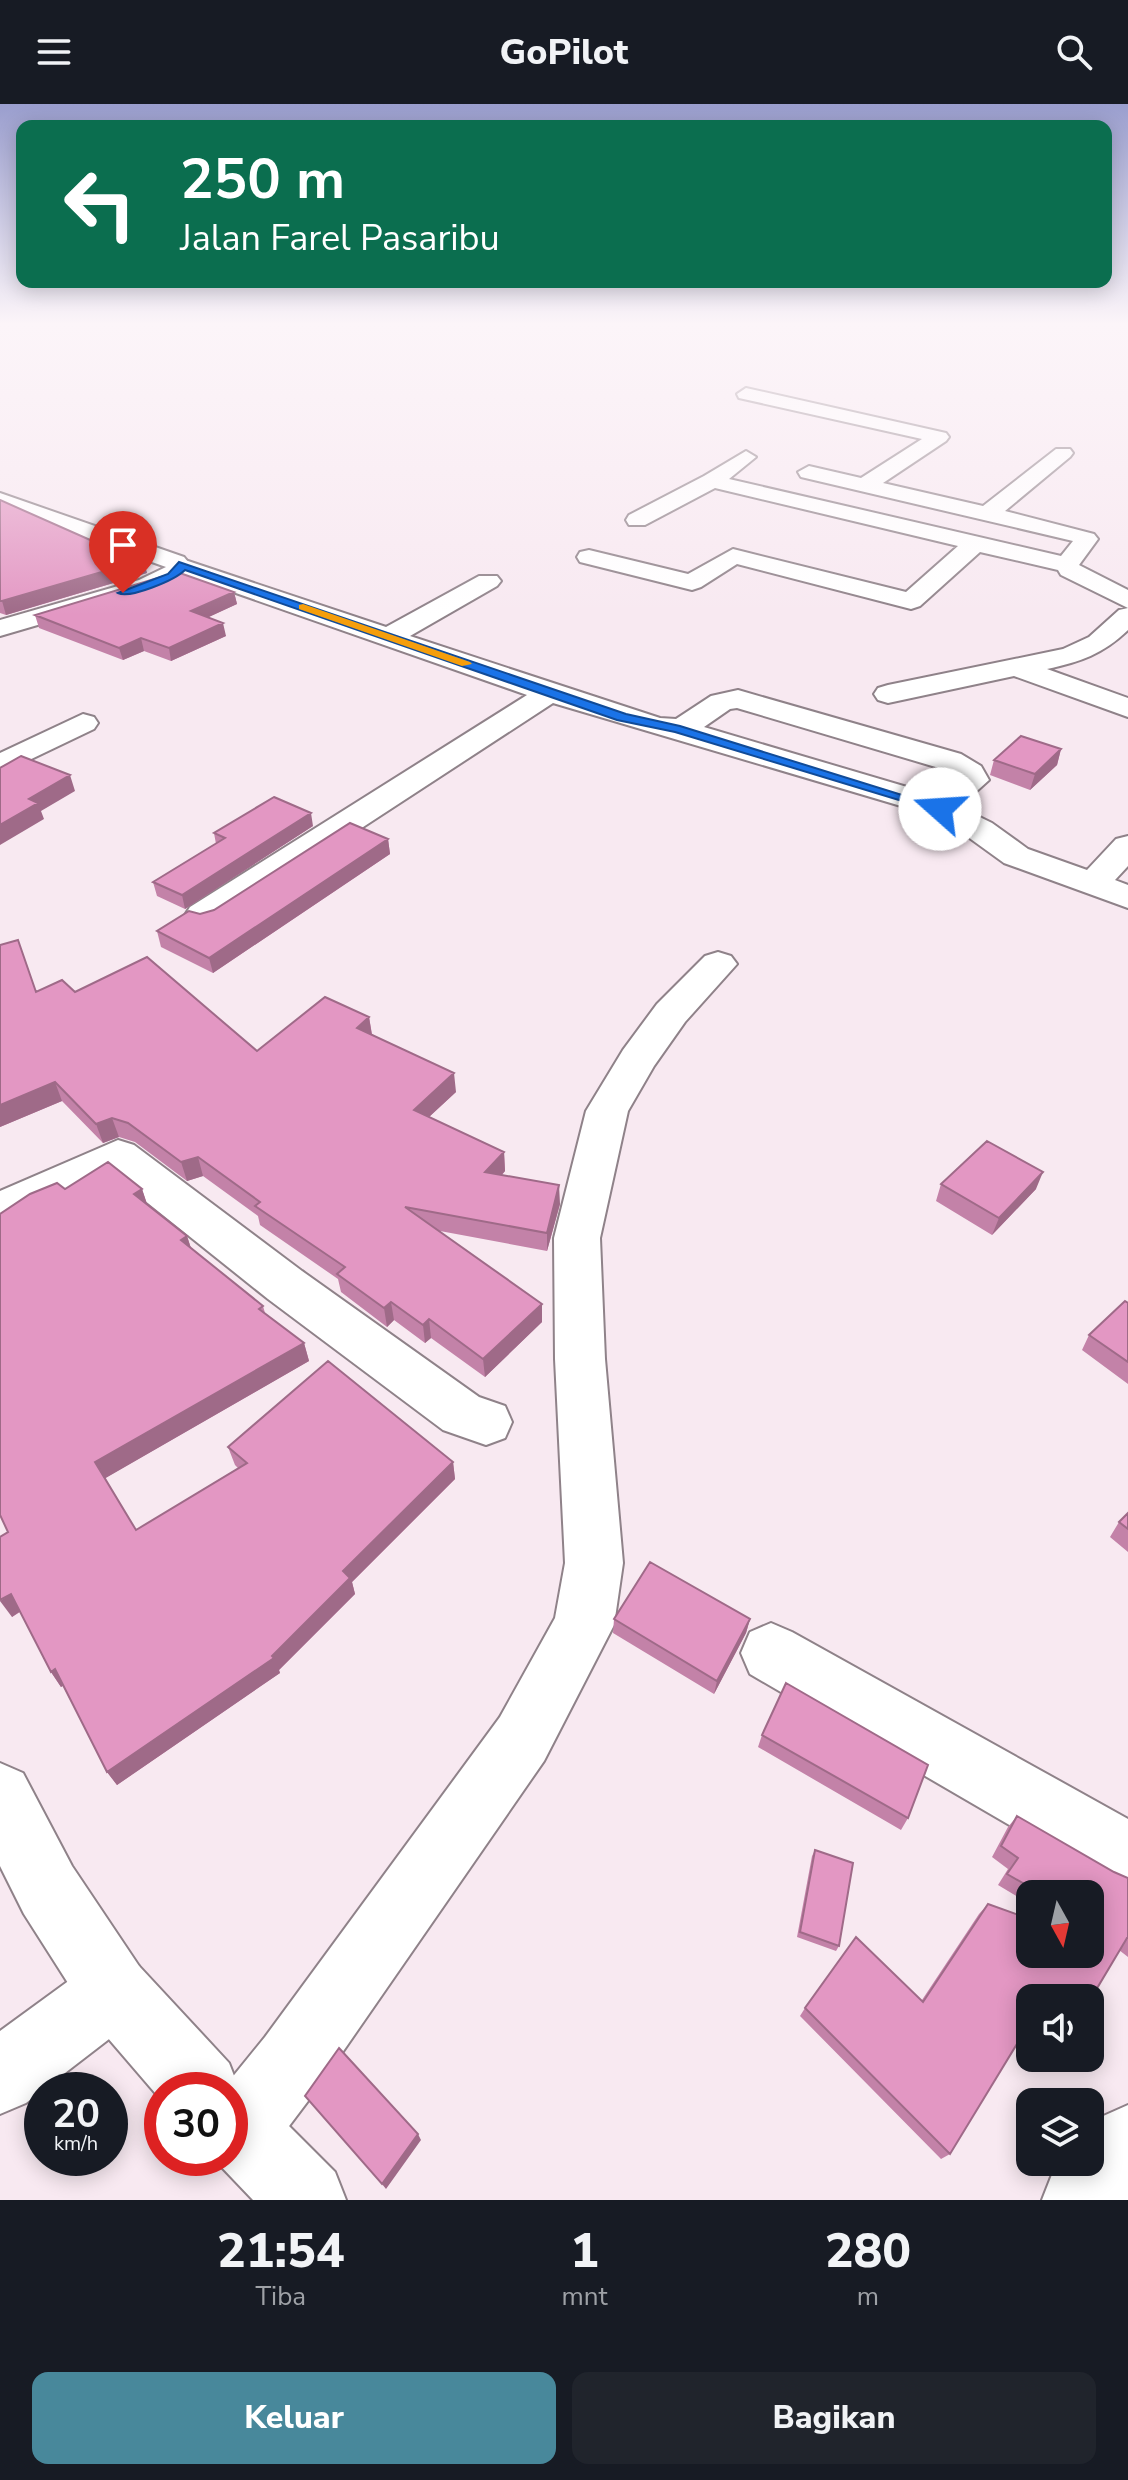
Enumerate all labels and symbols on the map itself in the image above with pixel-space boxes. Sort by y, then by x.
pin [89,511,157,593]
position arrow [898,767,982,851]
north arrow [1016,1880,1104,1968]
speed limit sign: 30 [144,2072,248,2176]

